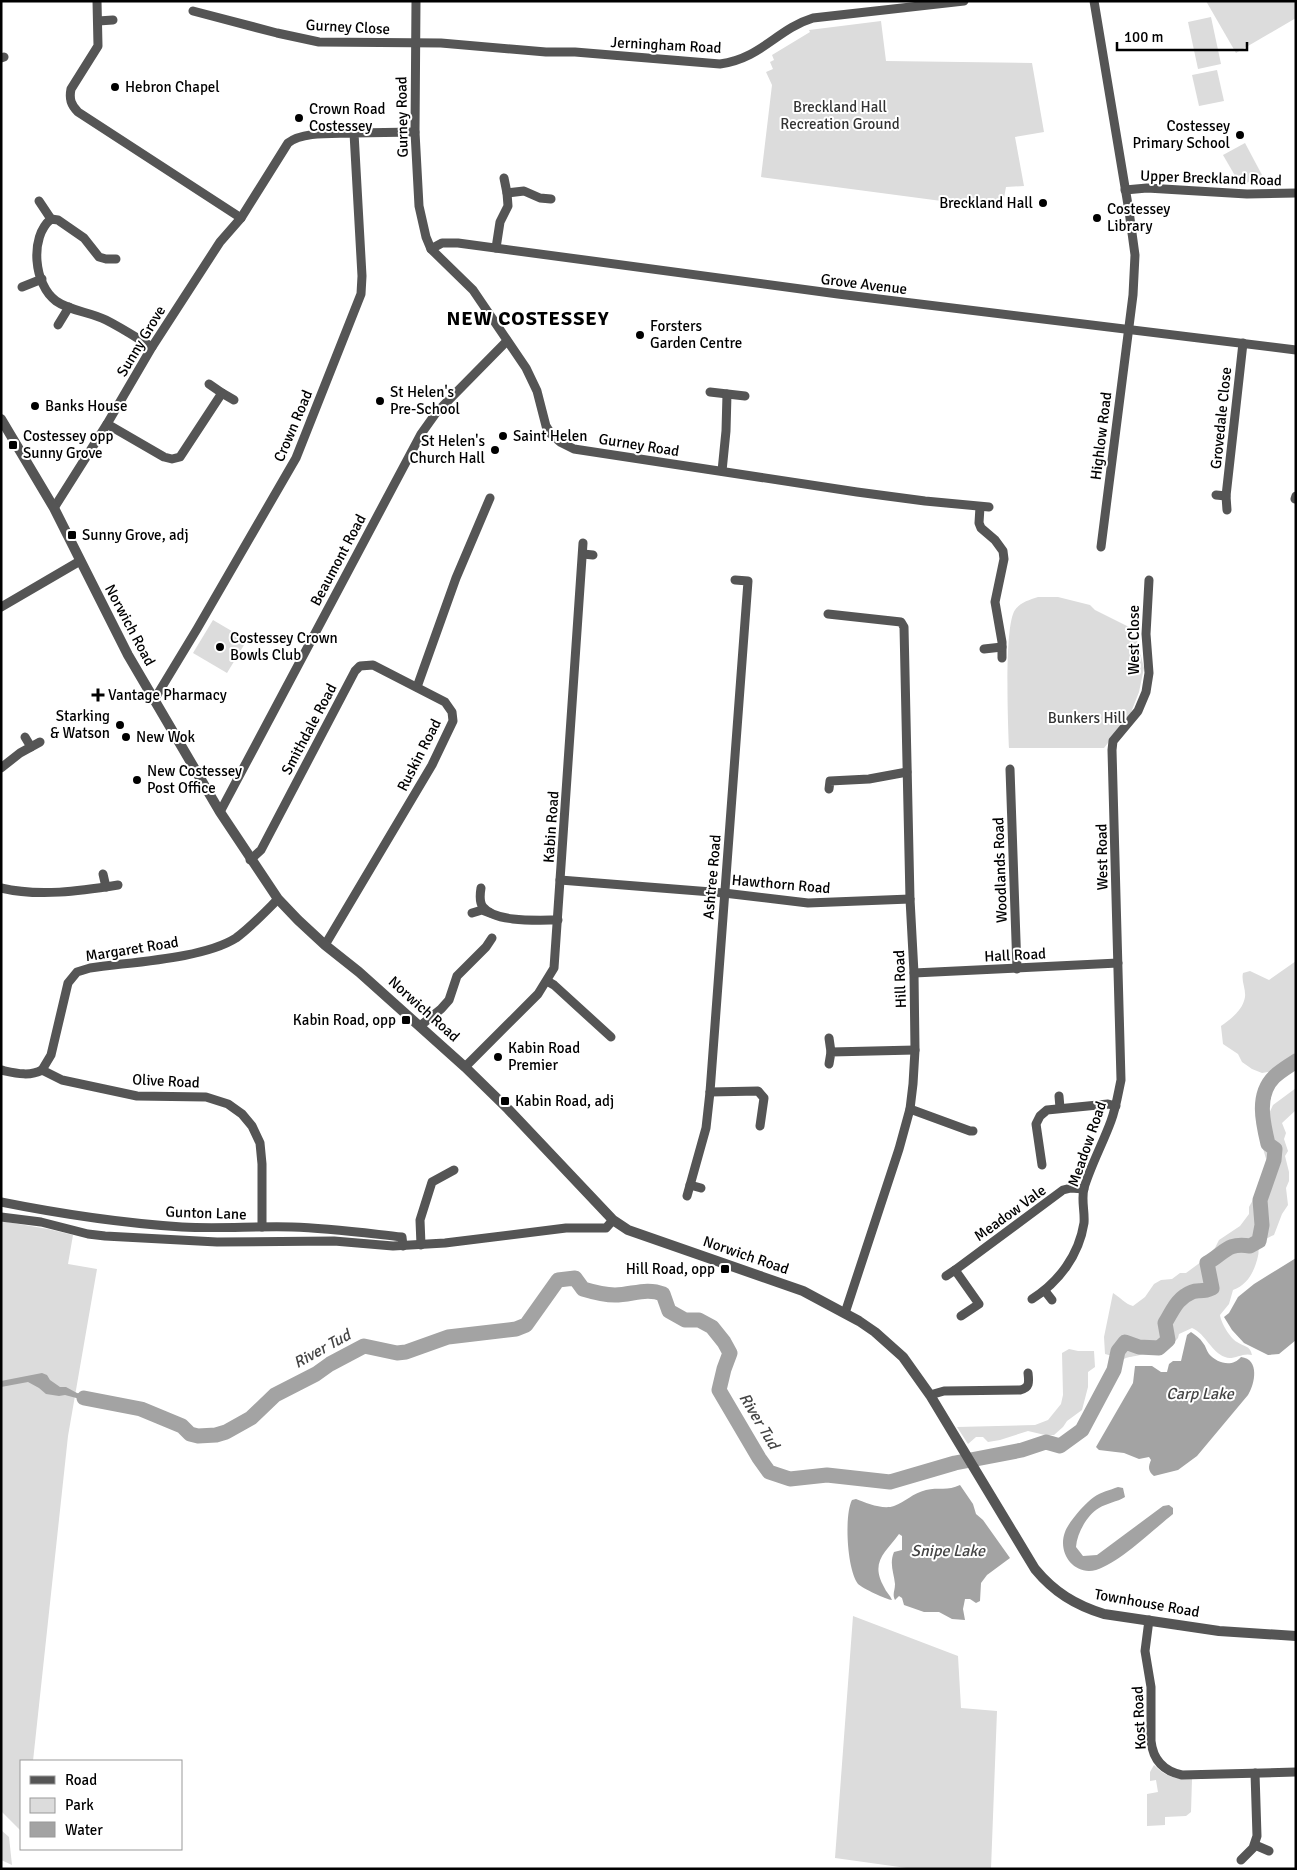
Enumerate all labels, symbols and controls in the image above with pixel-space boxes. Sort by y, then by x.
street label: Gurney Close [305,16,391,38]
scale bar [1117,20,1247,52]
text: 100 m [1124,28,1164,46]
street label: Jerningham Road [610,33,722,57]
street label: Gurney Road [392,76,412,158]
place label: Hebron Chapel [125,78,220,96]
marker: Hebron Chapel [109,81,121,93]
park label: Breckland Hall Recreation Ground [780,98,900,133]
place label: Crown Road Costessey [309,100,385,135]
marker: Crown Road Costessey [293,112,305,124]
place label: Costessey Primary School [1133,117,1230,152]
marker: Costessey Primary School [1234,129,1246,141]
street label: Upper Breckland Road [1140,167,1282,189]
place label: Breckland Hall [939,194,1033,212]
marker: Breckland Hall [1037,197,1049,209]
place label: Costessey Library [1107,200,1170,235]
marker: Costessey Library [1091,212,1103,224]
street label: Grove Avenue [820,270,908,298]
street label: Sunny Grove [113,302,169,380]
district label: NEW COSTESSEY [446,306,610,331]
place label: Forsters Garden Centre [650,317,742,352]
marker: Forsters Garden Centre [634,329,646,341]
street label: Grovedale Close [1207,366,1235,470]
place label: St Helen's Pre-School [390,383,460,418]
street label: Crown Road [270,387,316,465]
street label: Highlow Road [1087,391,1115,481]
marker: St Helen's Pre-School [374,395,386,407]
place label: Banks House [45,397,127,415]
marker: Banks House [29,400,41,412]
place label: Costessey opp Sunny Grove [23,427,113,462]
place label: Saint Helen [513,427,587,445]
marker: Saint Helen [497,430,509,442]
street label: Gurney Road [597,430,681,460]
place label: St Helen's Church Hall [409,432,485,467]
marker: Costessey opp Sunny Grove [7,439,19,451]
marker: St Helen's Church Hall [489,444,501,456]
street label: Beaumont Road [306,511,370,609]
place label: Sunny Grove, adj [82,526,189,544]
marker: Sunny Grove, adj [66,529,78,541]
street label: Norwich Road [101,581,159,669]
street label: West Close [1125,605,1143,675]
place label: Costessey Crown Bowls Club [230,629,338,664]
marker: Costessey Crown Bowls Club [214,641,226,653]
street label: Smithdale Road [277,680,341,778]
place label: Vantage Pharmacy [108,686,227,704]
marker: Vantage Pharmacy [92,689,104,701]
place label: Starking & Watson [50,707,110,742]
park label: Bunkers Hill [1048,709,1126,727]
street label: Ruskin Road [393,716,445,794]
marker: Starking & Watson [114,719,126,731]
place label: New Wok [136,728,196,746]
marker: New Wok [120,731,132,743]
place label: New Costessey Post Office [147,762,242,797]
marker: New Costessey Post Office [131,774,143,786]
street label: Kabin Road [540,790,562,864]
street label: Woodlands Road [989,817,1011,923]
street label: West Road [1092,823,1112,891]
street label: Ashtree Road [699,834,725,920]
street label: Hawthorn Road [731,871,831,897]
street label: Margaret Road [84,933,180,965]
street label: Hall Road [984,944,1046,966]
street label: Hill Road [890,950,910,1008]
street label: Norwich Road [385,972,463,1046]
place label: Kabin Road, opp [293,1011,396,1029]
marker: Kabin Road, opp [400,1014,412,1026]
place label: Kabin Road Premier [508,1039,580,1074]
marker: Kabin Road Premier [492,1051,504,1063]
street label: Olive Road [132,1070,200,1092]
place label: Kabin Road, adj [515,1092,614,1110]
marker: Kabin Road, adj [499,1095,511,1107]
street label: Meadow Road [1064,1099,1110,1189]
street label: Meadow Vale [971,1181,1049,1245]
street label: Gunton Lane [165,1203,247,1223]
street label: Norwich Road [701,1232,791,1278]
place label: Hill Road, opp [626,1260,715,1278]
marker: Hill Road, opp [719,1263,731,1275]
water label: River Tud [290,1324,356,1373]
water label: Carp Lake [1166,1384,1235,1404]
water label: River Tud [734,1389,785,1455]
water label: Snipe Lake [911,1541,986,1561]
street label: Townhouse Road [1093,1585,1201,1621]
street label: Kost Road [1128,1686,1150,1750]
legend [20,1760,182,1850]
text: Road [65,1771,97,1789]
text: Park [65,1796,94,1814]
text: Water [65,1821,103,1839]

